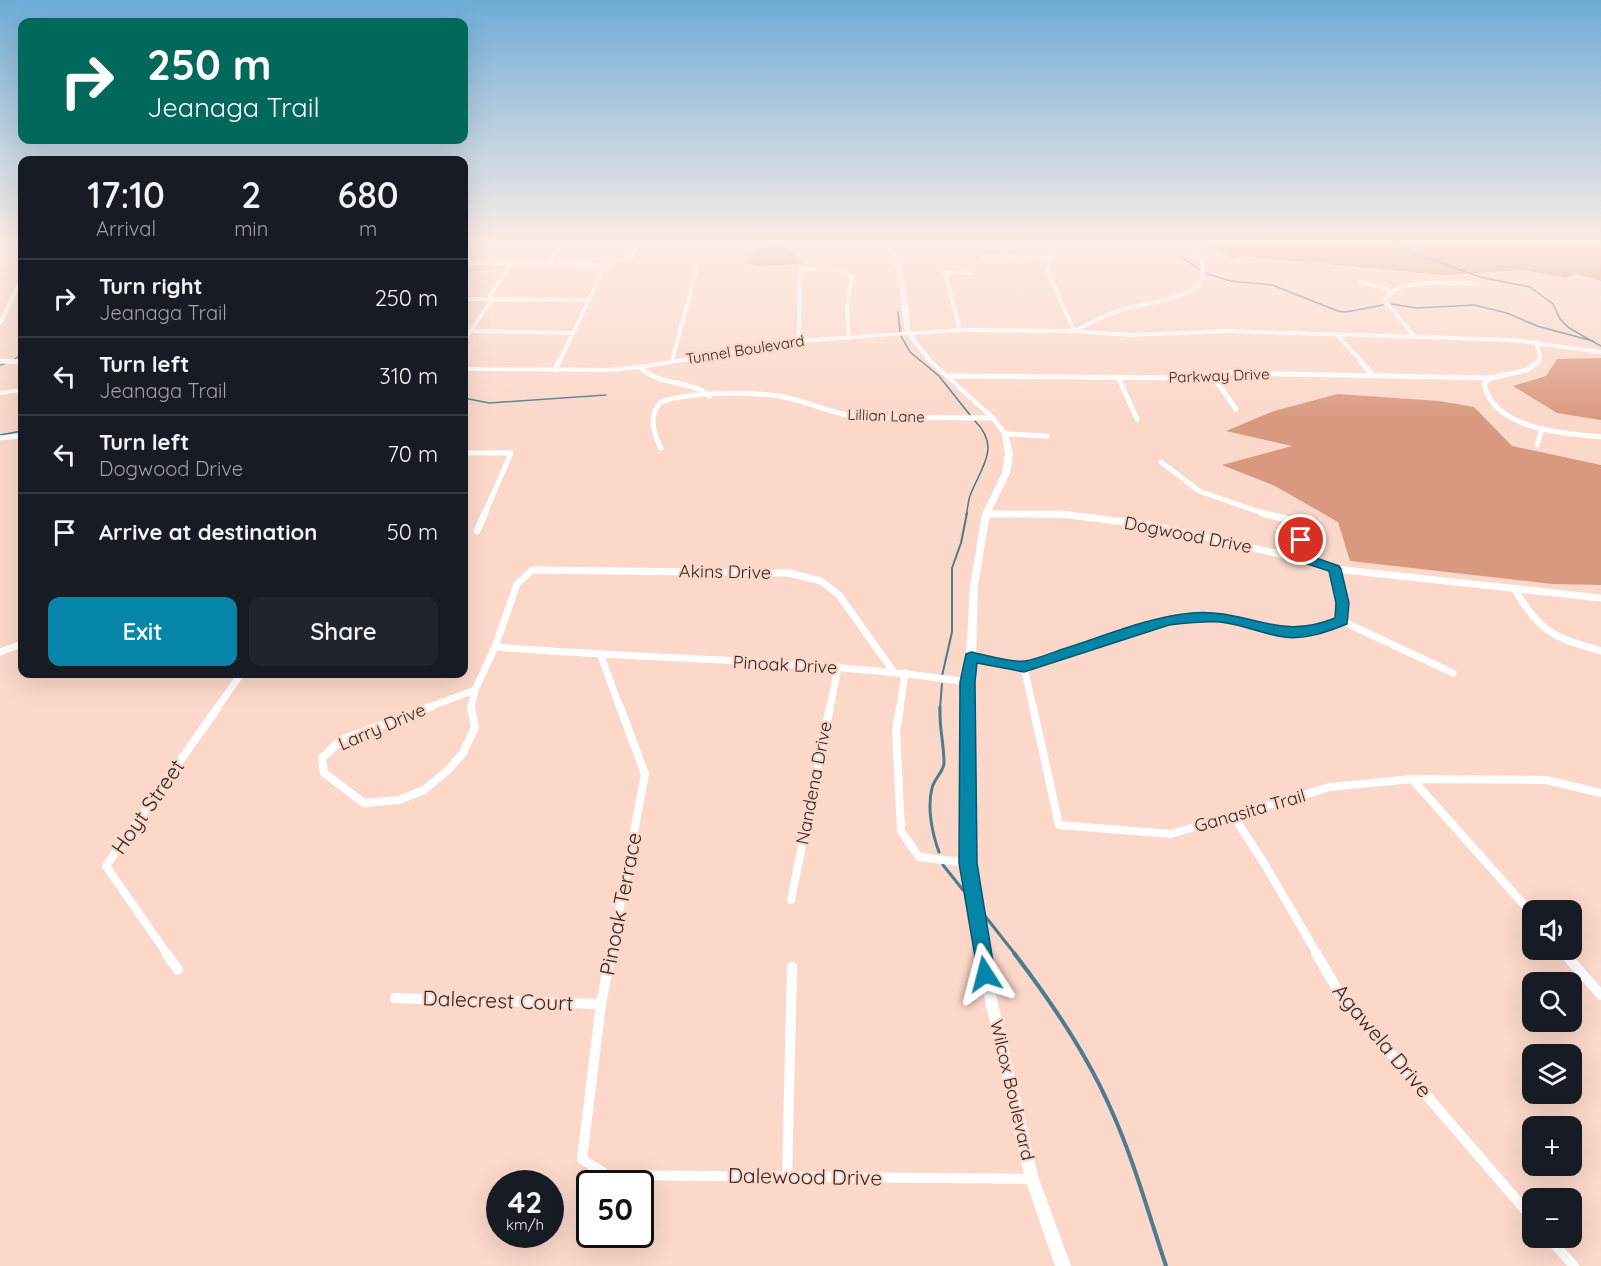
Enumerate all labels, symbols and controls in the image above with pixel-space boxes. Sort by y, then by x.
text: 250 m [147,38,271,91]
icon: right [48,42,126,120]
text: Jeanaga Trail [147,90,320,124]
text: 17:10 [87,172,165,217]
text: 2 [241,172,261,217]
text: 680 [337,172,399,217]
text: Arrival [96,216,156,241]
text: min [234,216,268,241]
text: m [359,216,377,241]
text: Turn right [99,272,203,300]
icon: right [48,282,81,315]
text: 250 m [375,284,438,312]
text: Jeanaga Trail [99,300,227,325]
street label: Tunnel Boulevard [684,331,806,368]
text: Turn left [99,350,189,378]
icon: left [48,360,81,393]
text: 310 m [379,362,438,390]
street label: Parkway Drive [1168,364,1270,387]
text: Jeanaga Trail [99,378,227,403]
street label: Lillian Lane [847,405,925,426]
text: Turn left [99,428,189,456]
icon: left [48,438,81,471]
text: 70 m [388,440,438,468]
text: Dogwood Drive [99,456,243,481]
street label: Dogwood Drive [1122,511,1254,558]
pin [1275,514,1326,565]
icon: arrive [48,516,81,549]
text: Arrive at destination [99,518,317,546]
text: 50 m [387,518,438,546]
icon: arrive [1284,523,1317,556]
street label: Akins Drive [679,559,771,584]
button: Exit [48,597,237,666]
button: Share [249,597,438,666]
street label: Pinoak Drive [732,650,838,679]
street label: Larry Drive [335,698,429,755]
street label: Nandena Drive [790,719,837,846]
street label: Hoyt Street [105,754,189,859]
street label: Ganasita Trail [1192,784,1308,837]
street label: Pinoak Terrace [593,830,647,977]
map controls [1522,900,1582,1248]
button: sound [1522,900,1582,960]
position arrow [953,942,1017,1006]
button: search [1522,972,1582,1032]
street label: Agawela Drive [1328,978,1438,1103]
street label: Dalecrest Court [422,984,574,1016]
street label: Wilcox Boulevard [985,1017,1040,1162]
button: layers [1522,1044,1582,1104]
button: + [1522,1116,1582,1176]
street label: Dalewood Drive [728,1162,882,1190]
speed limit sign: 50 [576,1170,654,1248]
text: 42 [508,1183,542,1221]
button: − [1522,1188,1582,1248]
text: km/h [506,1215,544,1234]

